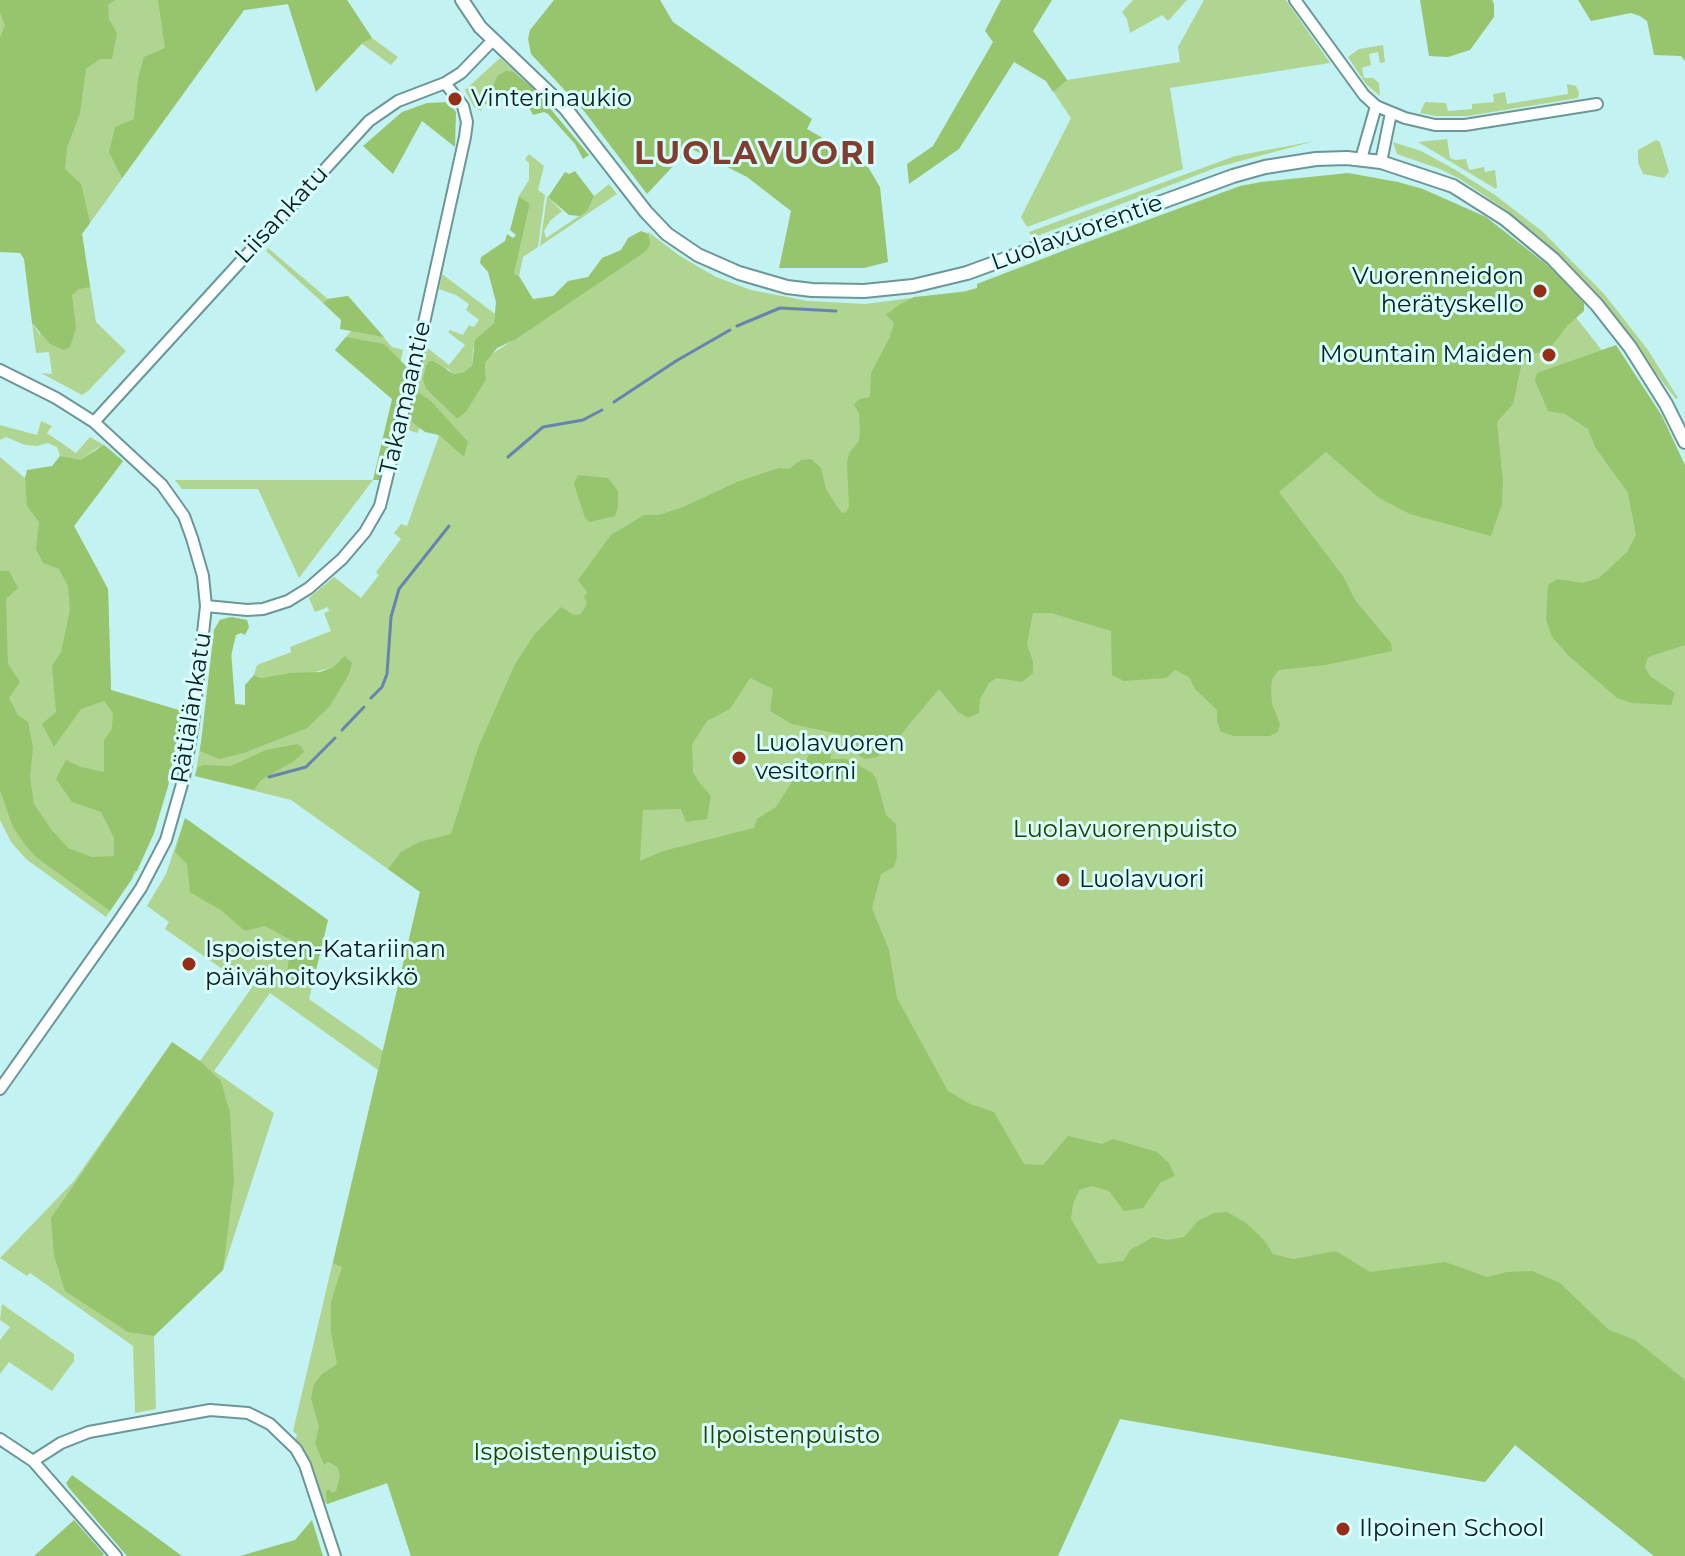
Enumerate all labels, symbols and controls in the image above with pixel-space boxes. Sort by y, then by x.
place label: Vinterinaukio [471,85,632,113]
marker: Vinterinaukio [446,90,464,108]
district label: LUOLAVUORI [634,136,878,174]
street label: Liisankatu [229,160,335,270]
street label: Luolavuorentie [987,189,1167,277]
place label: Vuorenneidon herätyskello [1352,263,1524,319]
marker: Vuorenneidon herätyskello [1531,282,1549,300]
street label: Takamaantie [374,319,438,477]
place label: Mountain Maiden [1320,341,1533,369]
marker: Mountain Maiden [1540,346,1558,364]
street label: Rätiälänkatu [166,630,218,786]
place label: Luolavuoren vesitorni [755,730,905,786]
marker: Luolavuoren vesitorni [730,749,748,767]
park label: Luolavuorenpuisto [1013,816,1237,844]
place label: Luolavuori [1079,866,1205,894]
marker: Luolavuori [1054,871,1072,889]
place label: Ispoisten-Katariinan päivähoitoyksikkö [205,936,446,992]
marker: Ispoisten-Katariinan päivähoitoyksikkö [180,955,198,973]
park label: Ilpoistenpuisto [702,1422,880,1450]
park label: Ispoistenpuisto [473,1439,657,1467]
place label: Ilpoinen School [1359,1515,1545,1543]
marker: Ilpoinen School [1334,1520,1352,1538]

